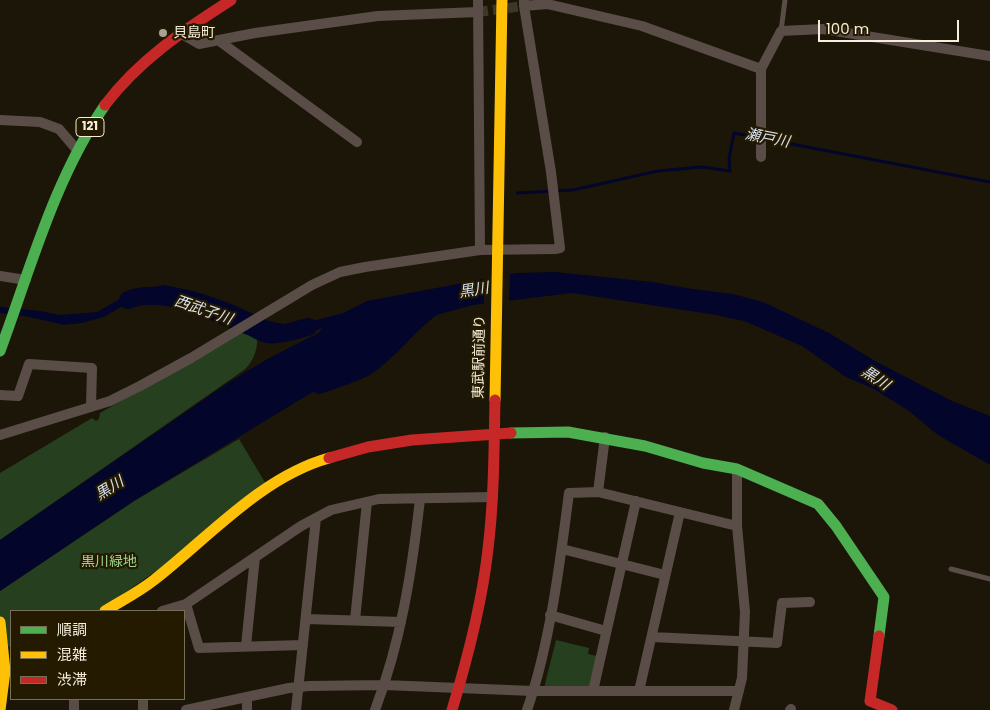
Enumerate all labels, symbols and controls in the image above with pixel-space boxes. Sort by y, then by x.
scale bar [820,10,961,42]
text: 100 m [826,18,869,39]
place label: 貝島町 [173,25,215,41]
marker: 貝島町 [157,27,169,39]
road number: 121 [76,118,104,136]
water label: 瀬戸川 [743,126,791,152]
water label: 黒川 [458,280,490,302]
water label: 西武子川 [172,293,234,329]
street label: 東武駅前通り [471,315,489,399]
water label: 黒川 [858,363,892,395]
water label: 黒川 [93,473,127,505]
park label: 黒川緑地 [81,554,137,570]
legend [10,610,185,700]
text: 順調 [57,619,87,640]
text: 混雑 [57,644,87,665]
text: 渋滞 [57,669,87,690]

